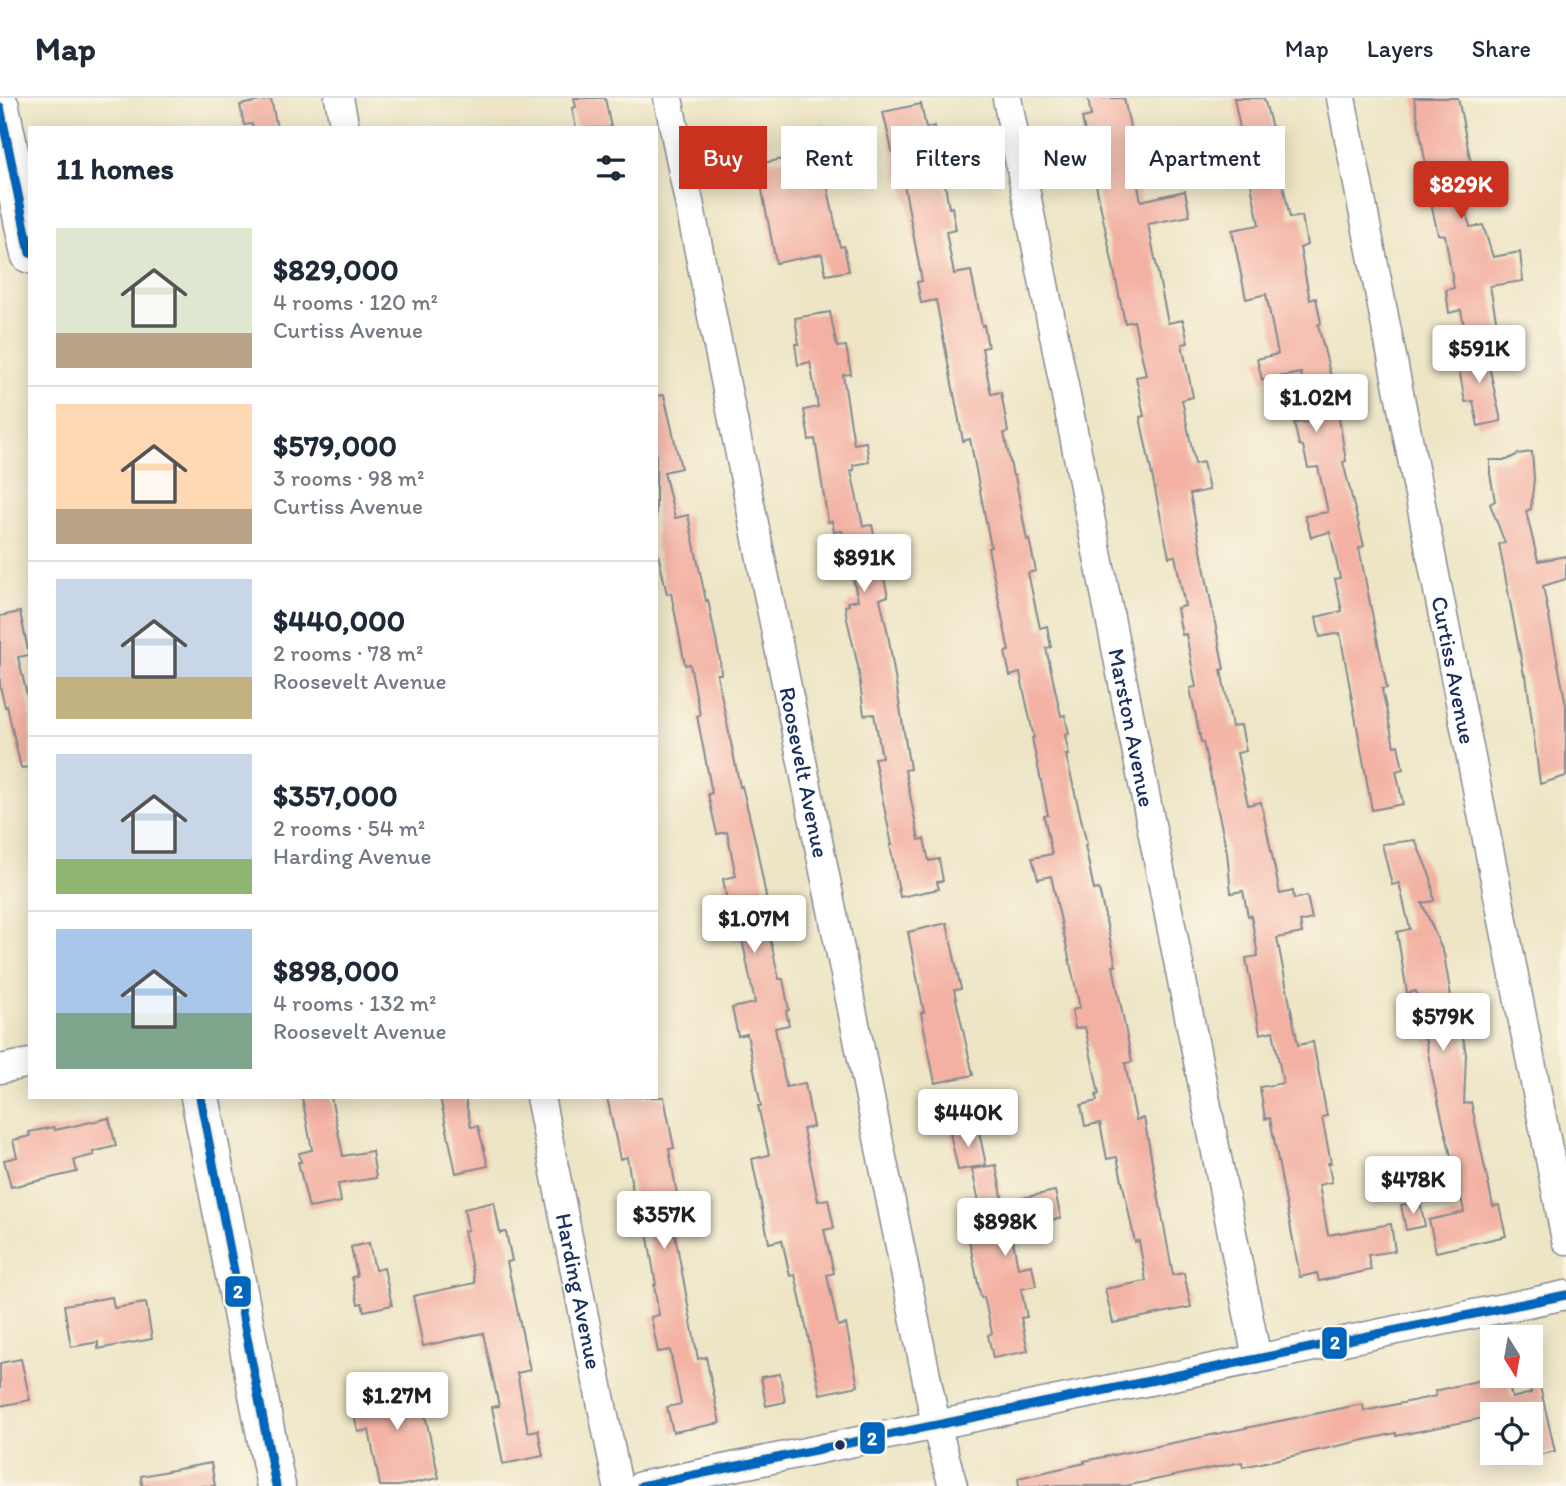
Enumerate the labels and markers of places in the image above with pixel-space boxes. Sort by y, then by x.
pin: $829K [1412,162,1510,221]
pin: $591K [1430,326,1528,385]
pin: $1.02M [1259,374,1373,434]
pin: $891K [815,534,913,594]
pin: $1.07M [697,896,811,955]
pin: $579K [1394,993,1492,1053]
pin: $440K [919,1090,1017,1149]
pin: $478K [1364,1156,1462,1216]
pin: $357K [615,1192,713,1251]
pin: $898K [956,1198,1054,1258]
pin: $1.27M [340,1372,454,1432]
unlabelled marker [833,1438,847,1452]

